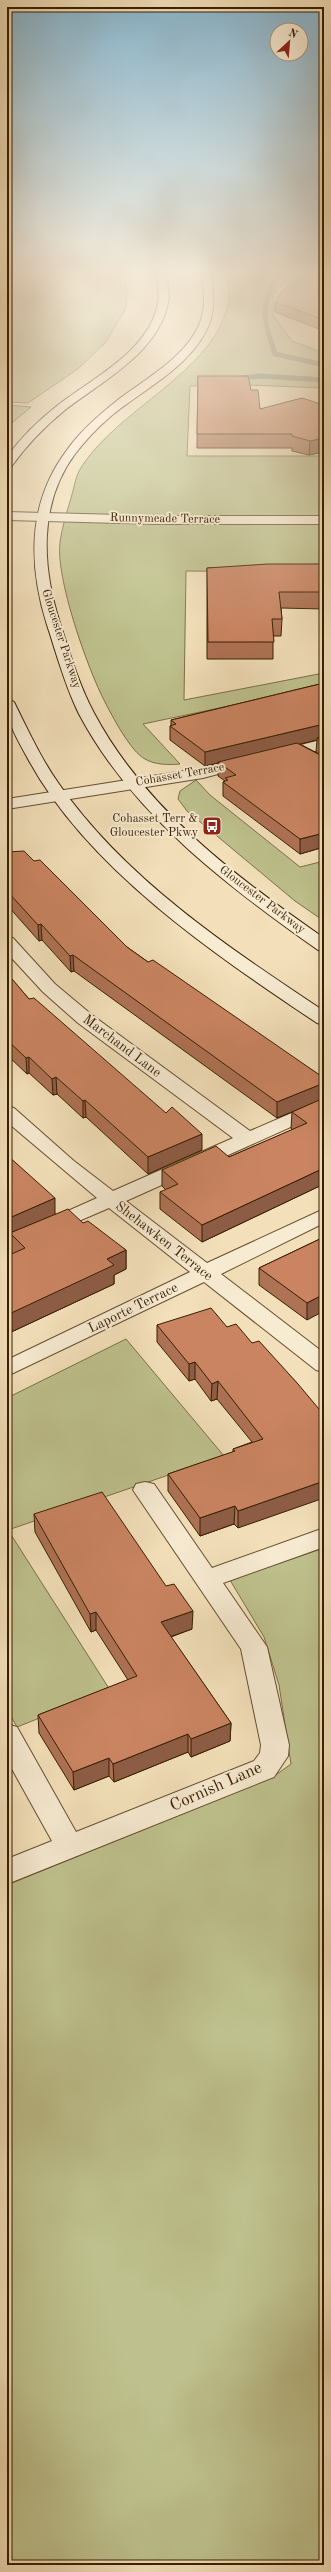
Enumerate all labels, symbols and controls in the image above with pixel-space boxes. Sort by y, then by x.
north arrow [269,22,309,62]
text: N [287,28,299,41]
street label: Runnymeade Terrace [110,512,221,526]
street label: Gloucester Parkway [39,588,83,691]
street label: Cohasset Terrace [135,761,226,789]
place label: Cohasset Terr & Gloucester Pkwy [110,813,199,839]
bus stop icon: Cohasset Terr & Gloucester Pkwy [201,815,223,837]
street label: Gloucester Parkway [217,864,308,936]
street label: Marchand Lane [80,1012,164,1080]
street label: Shehawken Terrace [113,1199,215,1283]
street label: Laporte Terrace [86,1280,180,1336]
street label: Cornish Lane [167,1759,265,1815]

